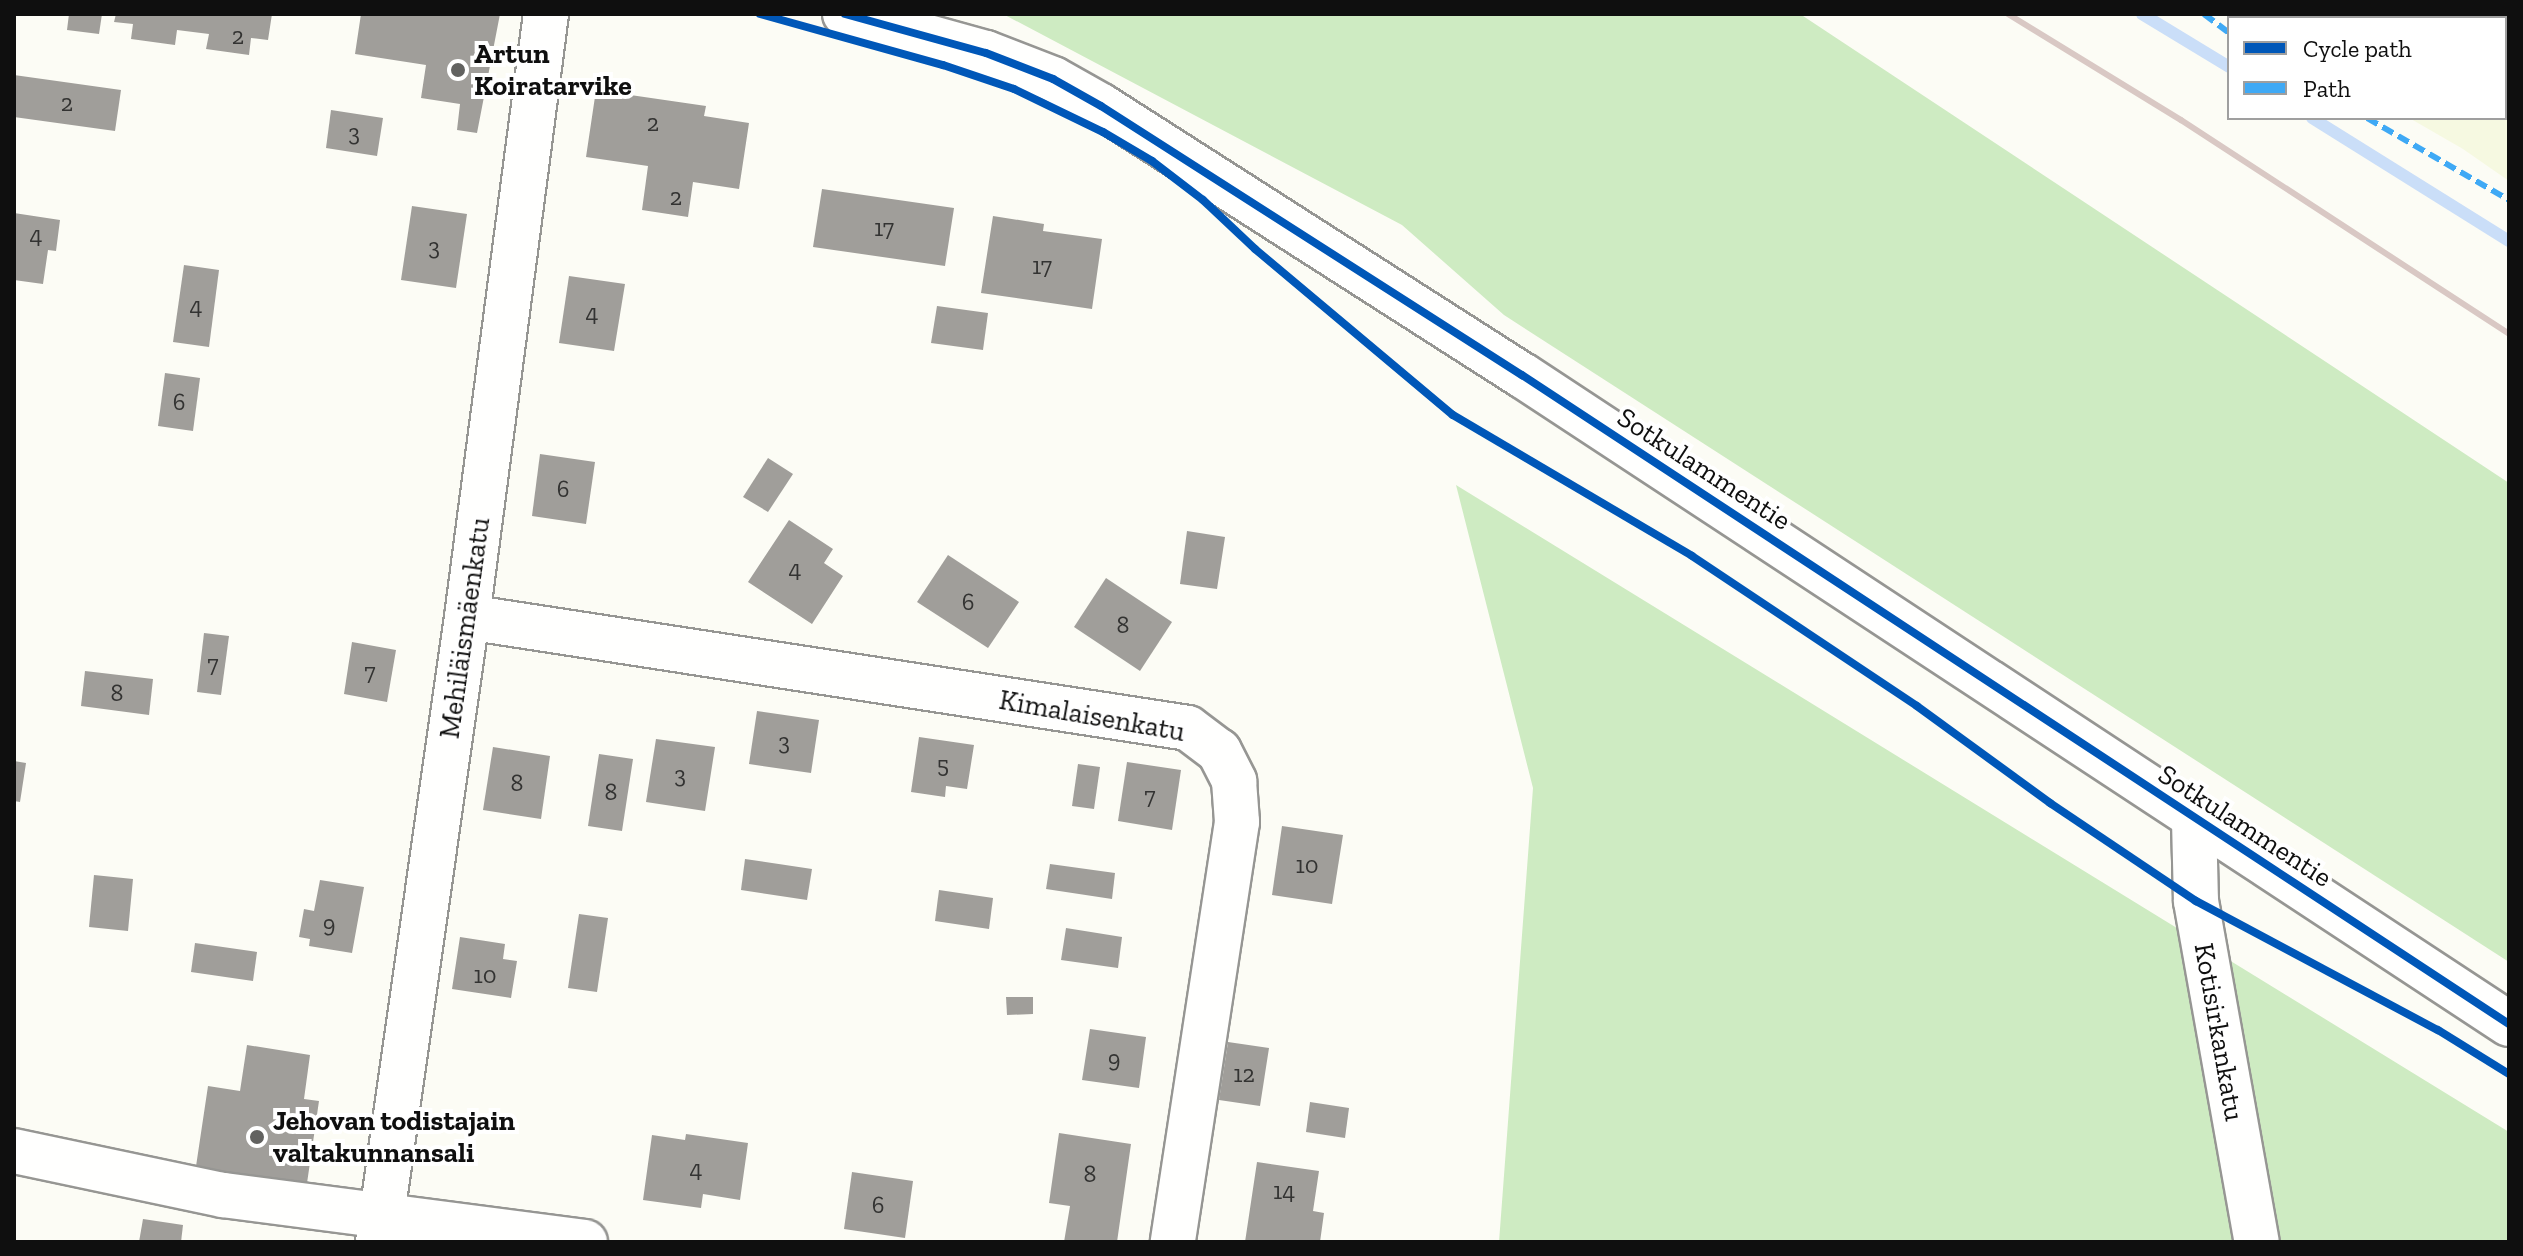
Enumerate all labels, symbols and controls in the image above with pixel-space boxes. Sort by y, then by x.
legend [2227,16,2507,120]
house number: 2 [232,22,244,50]
text: Cycle path [2303,34,2412,63]
place label: Artun Koiratarvike [474,37,632,103]
marker: Artun Koiratarvike [449,61,467,79]
text: Path [2303,74,2351,103]
house number: 2 [61,89,73,117]
house number: 2 [647,109,659,137]
house number: 3 [348,119,360,147]
house number: 2 [670,183,682,211]
house number: 17 [874,214,894,242]
house number: 4 [30,221,42,249]
house number: 3 [428,233,440,261]
house number: 17 [1032,252,1052,280]
house number: 4 [190,292,202,320]
house number: 4 [586,299,598,327]
house number: 6 [173,388,185,416]
street label: Sotkulammentie [1611,400,1797,538]
house number: 6 [557,475,569,503]
street label: Mehiläismäenkatu [433,515,497,741]
house number: 4 [789,555,801,583]
house number: 6 [962,588,974,616]
house number: 8 [1117,611,1129,639]
house number: 7 [207,650,219,678]
house number: 7 [364,658,376,686]
house number: 8 [111,679,123,707]
street label: Kimalaisenkatu [997,683,1187,749]
house number: 3 [778,728,790,756]
house number: 5 [937,751,949,779]
street label: Sotkulammentie [2152,757,2338,895]
house number: 3 [674,761,686,789]
house number: 8 [511,769,523,797]
house number: 8 [605,778,617,806]
house number: 7 [1144,782,1156,810]
house number: 10 [1295,851,1319,879]
house number: 9 [323,910,335,938]
street label: Kotisirkankatu [2187,940,2251,1124]
house number: 10 [473,961,497,989]
house number: 9 [1108,1045,1120,1073]
house number: 12 [1233,1060,1255,1088]
place label: Jehovan todistajain valtakunnansali [273,1104,515,1170]
marker: Jehovan todistajain valtakunnansali [248,1128,266,1146]
house number: 4 [690,1155,702,1183]
house number: 8 [1084,1160,1096,1188]
house number: 14 [1273,1177,1295,1205]
house number: 6 [872,1191,884,1219]

